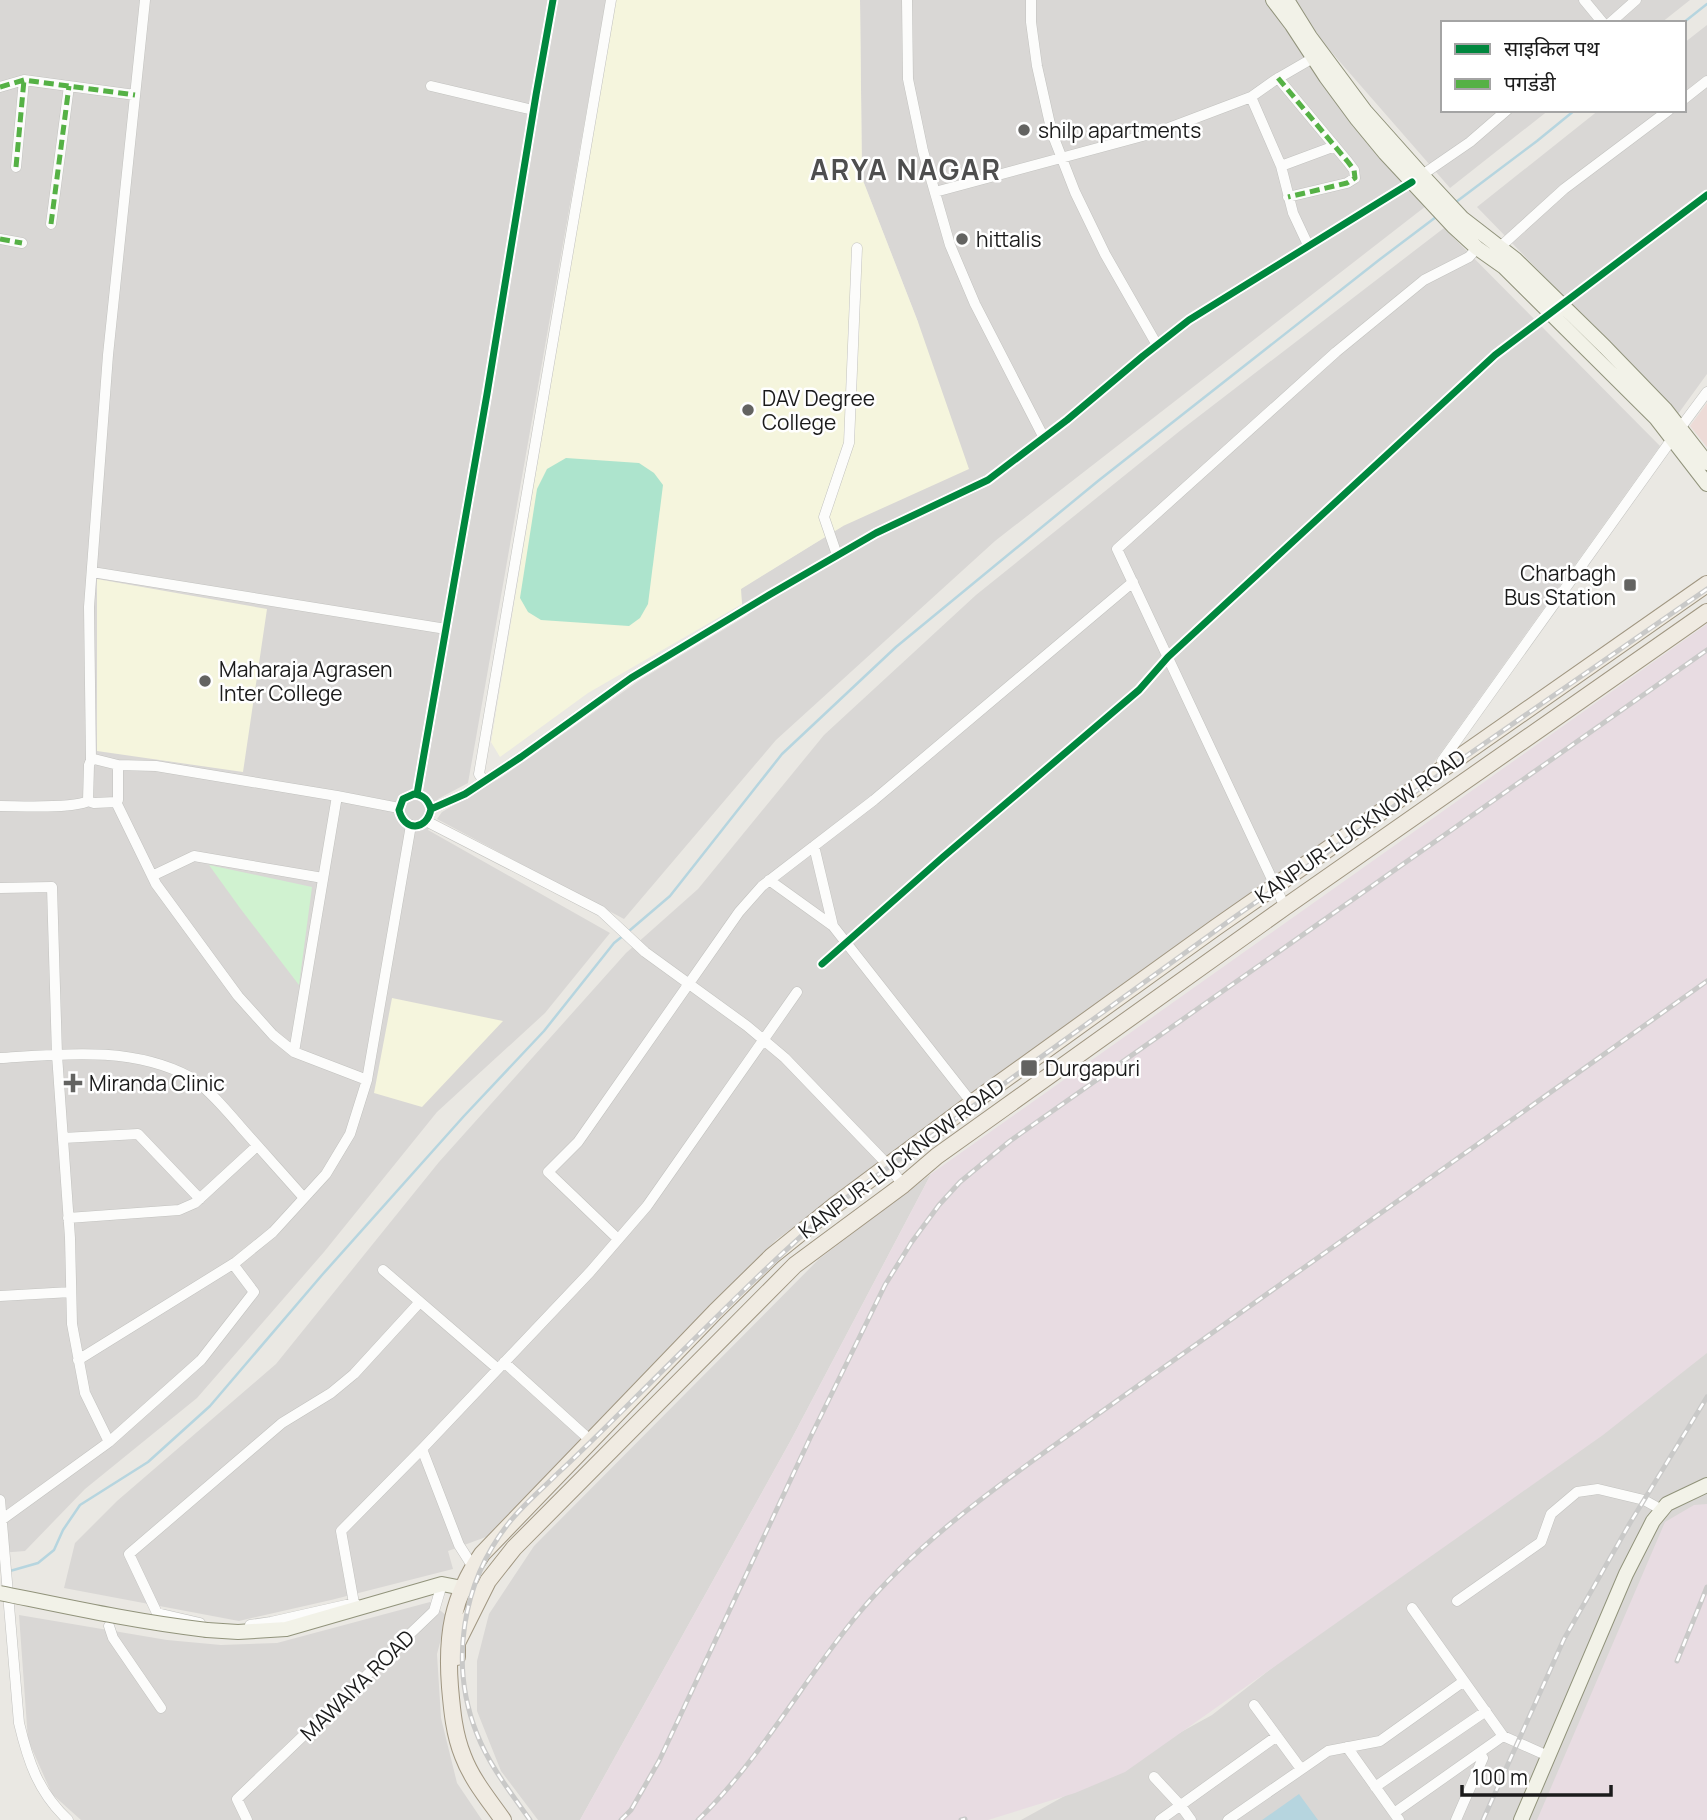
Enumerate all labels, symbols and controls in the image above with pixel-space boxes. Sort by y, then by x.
legend [1441,21,1686,112]
text: साइकिल पथ [1504,34,1600,62]
text: पगडंडी [1504,69,1556,97]
place label: shilp apartments [1038,116,1201,144]
marker: shilp apartments [1016,122,1032,138]
district label: ARYA NAGAR [810,150,1002,188]
place label: hittalis [976,225,1041,253]
marker: hittalis [954,231,970,247]
place label: DAV Degree College [762,384,875,436]
marker: DAV Degree College [740,402,756,418]
place label: Charbagh Bus Station [1504,559,1616,611]
marker: Charbagh Bus Station [1622,577,1638,593]
place label: Maharaja Agrasen Inter College [219,655,392,707]
marker: Maharaja Agrasen Inter College [197,673,213,689]
street label: KANPUR-LUCKNOW ROAD [1249,743,1471,909]
place label: Durgapuri [1045,1054,1140,1082]
marker: Durgapuri [1019,1058,1039,1078]
place label: Miranda Clinic [89,1069,225,1097]
street label: KANPUR-LUCKNOW ROAD [792,1071,1010,1245]
marker: Miranda Clinic [63,1073,83,1093]
street label: MAWAIYA ROAD [294,1623,420,1747]
scale bar [1462,1754,1611,1798]
text: 100 m [1472,1763,1528,1791]

